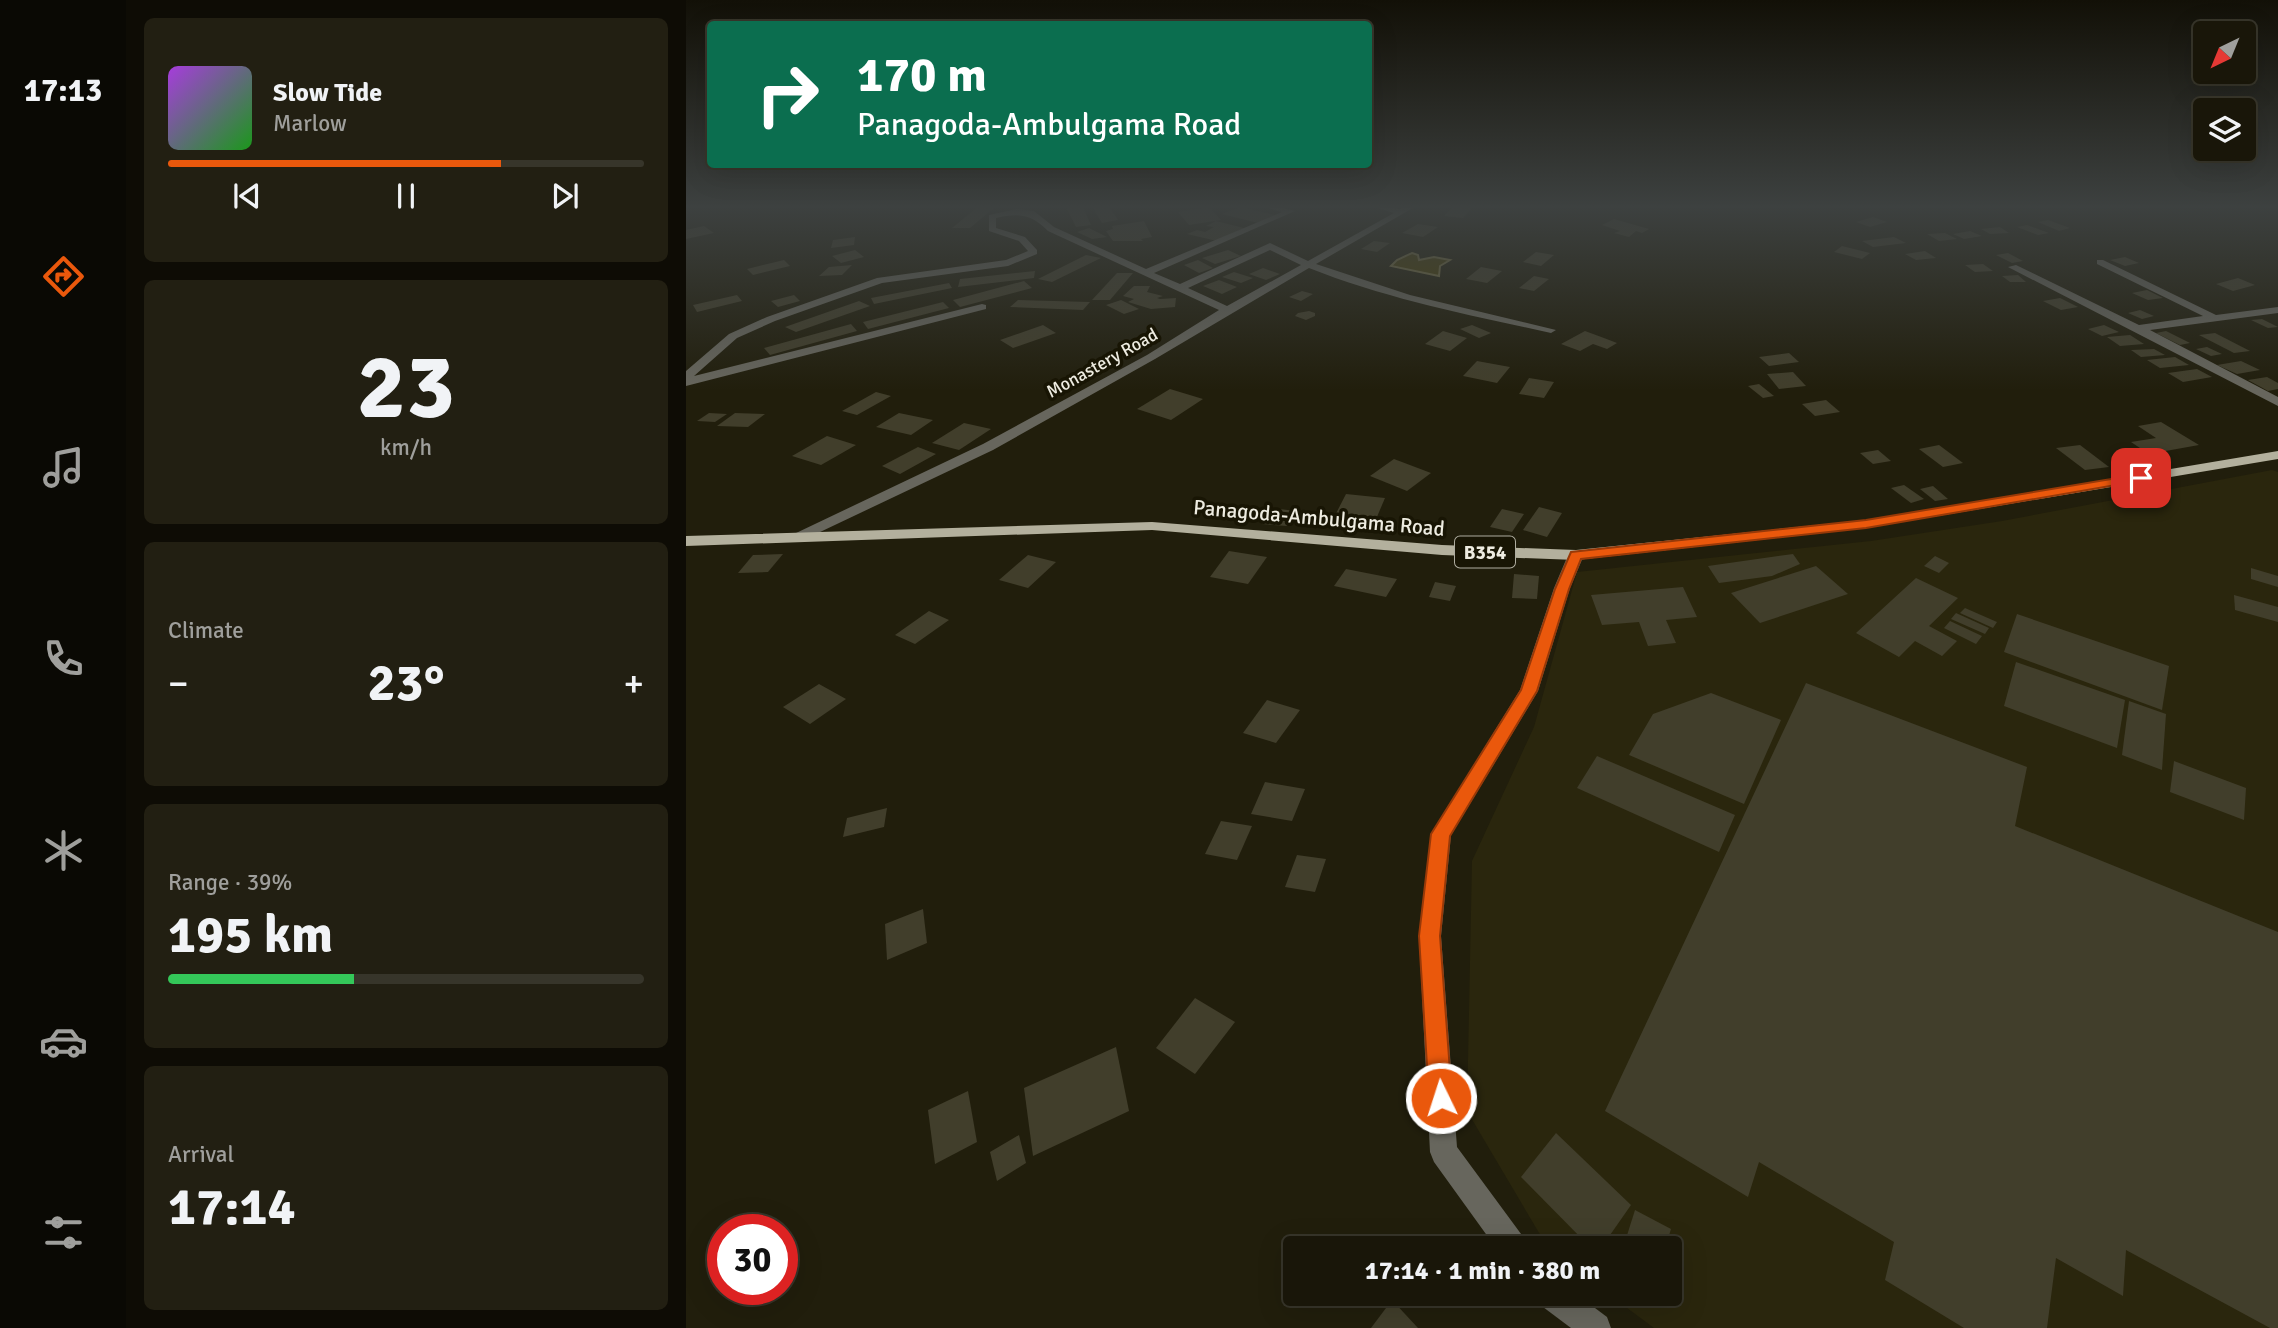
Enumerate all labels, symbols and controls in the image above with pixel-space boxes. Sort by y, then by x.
north arrow [2193,21,2256,84]
map controls [2193,21,2256,161]
text: 170 m [857,45,987,105]
icon: right [742,49,833,140]
text: 17:13 [24,71,102,110]
text: Slow Tide [273,77,382,109]
button: layers [2193,98,2256,161]
text: Panagoda-Ambulgama Road [857,105,1241,144]
text: Marlow [273,109,347,138]
icon: previous [228,177,266,215]
icon: pause [387,177,425,215]
icon: next [546,177,584,215]
icon: directions [39,252,88,301]
street label: Monastery Road [1043,323,1161,403]
text: 23 [357,331,455,444]
text: km/h [380,433,432,462]
icon: music [39,443,88,492]
pin [2111,448,2171,508]
icon: arrive [2122,459,2160,497]
street label: Panagoda-Ambulgama Road [1192,494,1446,542]
road number: B354 [1455,537,1515,568]
text: Climate [168,616,244,645]
icon: phone [39,634,88,683]
text: 23° [368,651,444,715]
text: − [168,660,189,707]
text: + [623,660,644,707]
icon: climate [39,826,88,875]
text: Range · 39% [168,868,292,897]
text: 195 km [168,903,333,967]
icon: car [39,1017,88,1066]
position arrow [1404,1061,1478,1135]
text: Arrival [168,1140,234,1169]
text: 17:14 [168,1175,296,1239]
icon: filters [39,1208,88,1257]
speed limit sign: 30 [707,1214,798,1305]
text: 17:14 · 1 min · 380 m [1365,1255,1600,1287]

